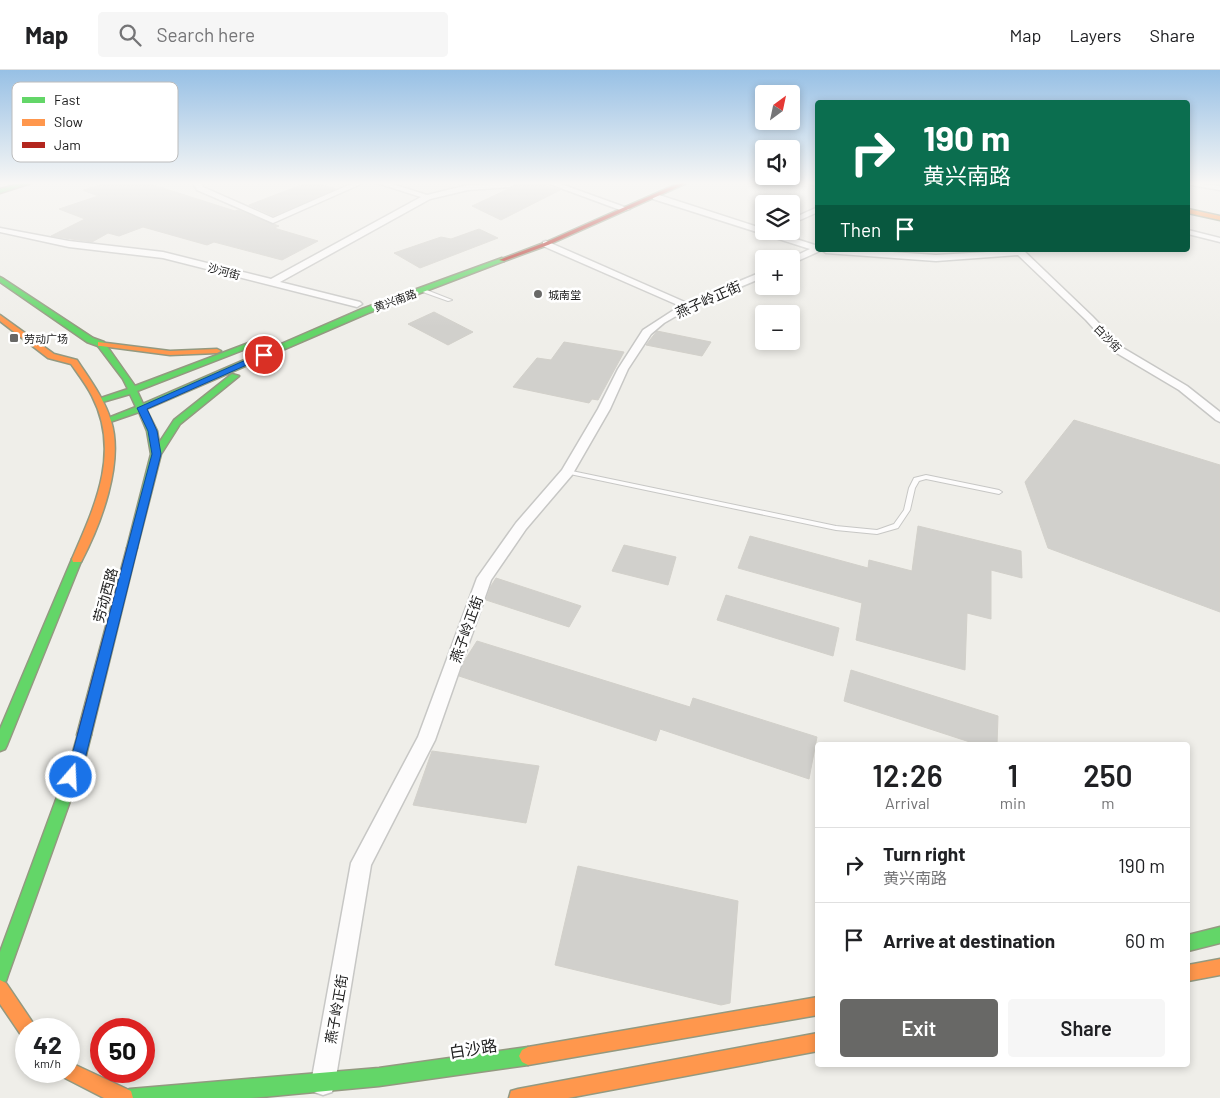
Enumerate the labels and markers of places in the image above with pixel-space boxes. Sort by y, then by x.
marker: 城南堂 [532,288,544,300]
place label: 城南堂 [548,288,581,301]
marker: 劳动广场 [8,332,20,344]
place label: 劳动广场 [24,332,68,345]
pin [243,334,285,376]

